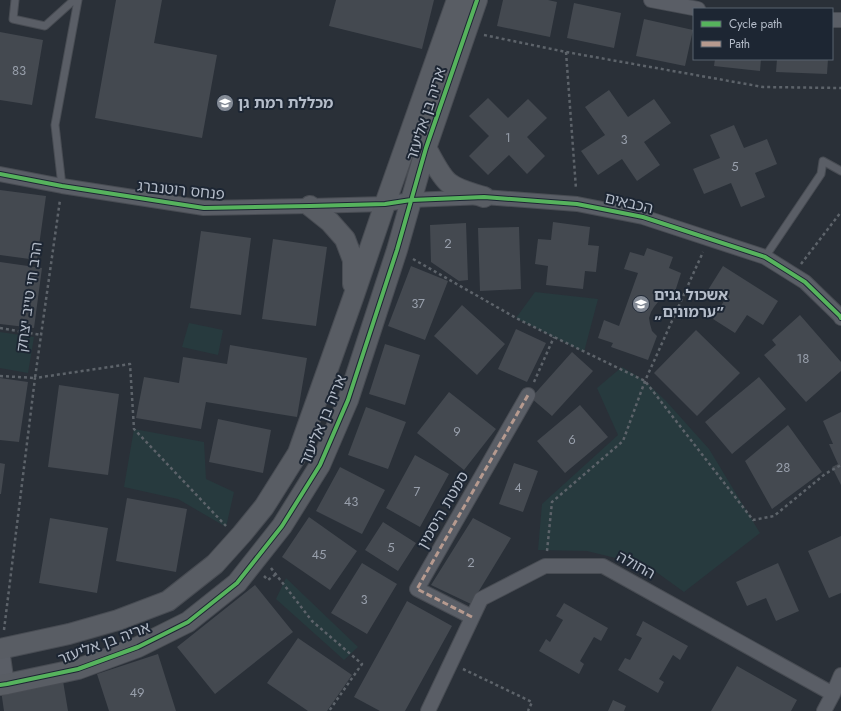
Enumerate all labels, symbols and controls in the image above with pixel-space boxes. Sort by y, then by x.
legend [693,8,833,60]
text: Cycle path [729,15,782,33]
text: Path [729,35,750,53]
house number: 83 [12,61,26,80]
street label: אריה בן אליעזר [401,65,451,163]
place label: מכללת רמת גן [238,92,334,114]
school or university icon: מכללת רמת גן [215,93,235,113]
house number: 1 [505,128,511,147]
house number: 3 [620,130,628,149]
house number: 5 [731,157,739,176]
street label: פנחס רוטנברג [136,174,226,206]
street label: הכבאים [603,187,655,219]
house number: 2 [444,234,452,253]
street label: הרב חי טייב יצחק [10,240,48,354]
place label: אשכול גנים „ערמונים” [654,284,728,323]
house number: 37 [411,294,425,313]
school or university icon: אשכול גנים „ערמונים” [631,294,651,314]
house number: 18 [797,349,809,368]
street label: אריה בן אליעזר [294,371,352,469]
house number: 9 [453,422,461,441]
house number: 6 [568,430,576,449]
house number: 28 [776,458,790,477]
street label: סמטת היסמין [412,467,474,553]
house number: 4 [514,478,522,497]
house number: 7 [414,482,421,501]
house number: 43 [344,492,358,511]
house number: 5 [387,538,395,557]
house number: 45 [312,545,326,564]
street label: החולה [613,545,659,585]
house number: 2 [467,553,475,572]
house number: 3 [360,590,368,609]
street label: אריה בן אליעזר [55,616,153,670]
house number: 49 [129,683,145,702]

